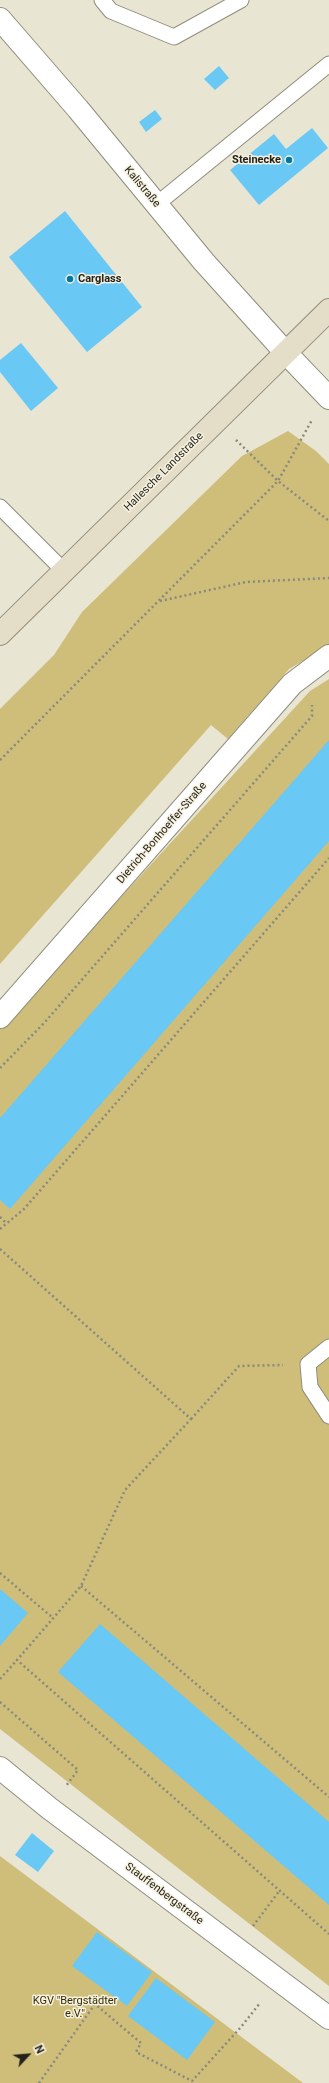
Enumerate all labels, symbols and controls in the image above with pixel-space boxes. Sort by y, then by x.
place label: Steinecke [232,153,281,167]
marker: Steinecke [284,155,294,165]
street label: Kalistraße [121,164,163,210]
place label: Carglass [78,272,121,286]
marker: Carglass [65,274,75,284]
street label: Hallesche Landstraße [122,430,206,514]
street label: Dietrich-Bonhoeffer-Straße [114,780,210,886]
street label: Stauffenbergstraße [122,1860,206,1928]
park label: KGV "Bergstädter e.V." [33,1994,117,2020]
north arrow [8,2035,48,2075]
text: N [32,2043,47,2056]

